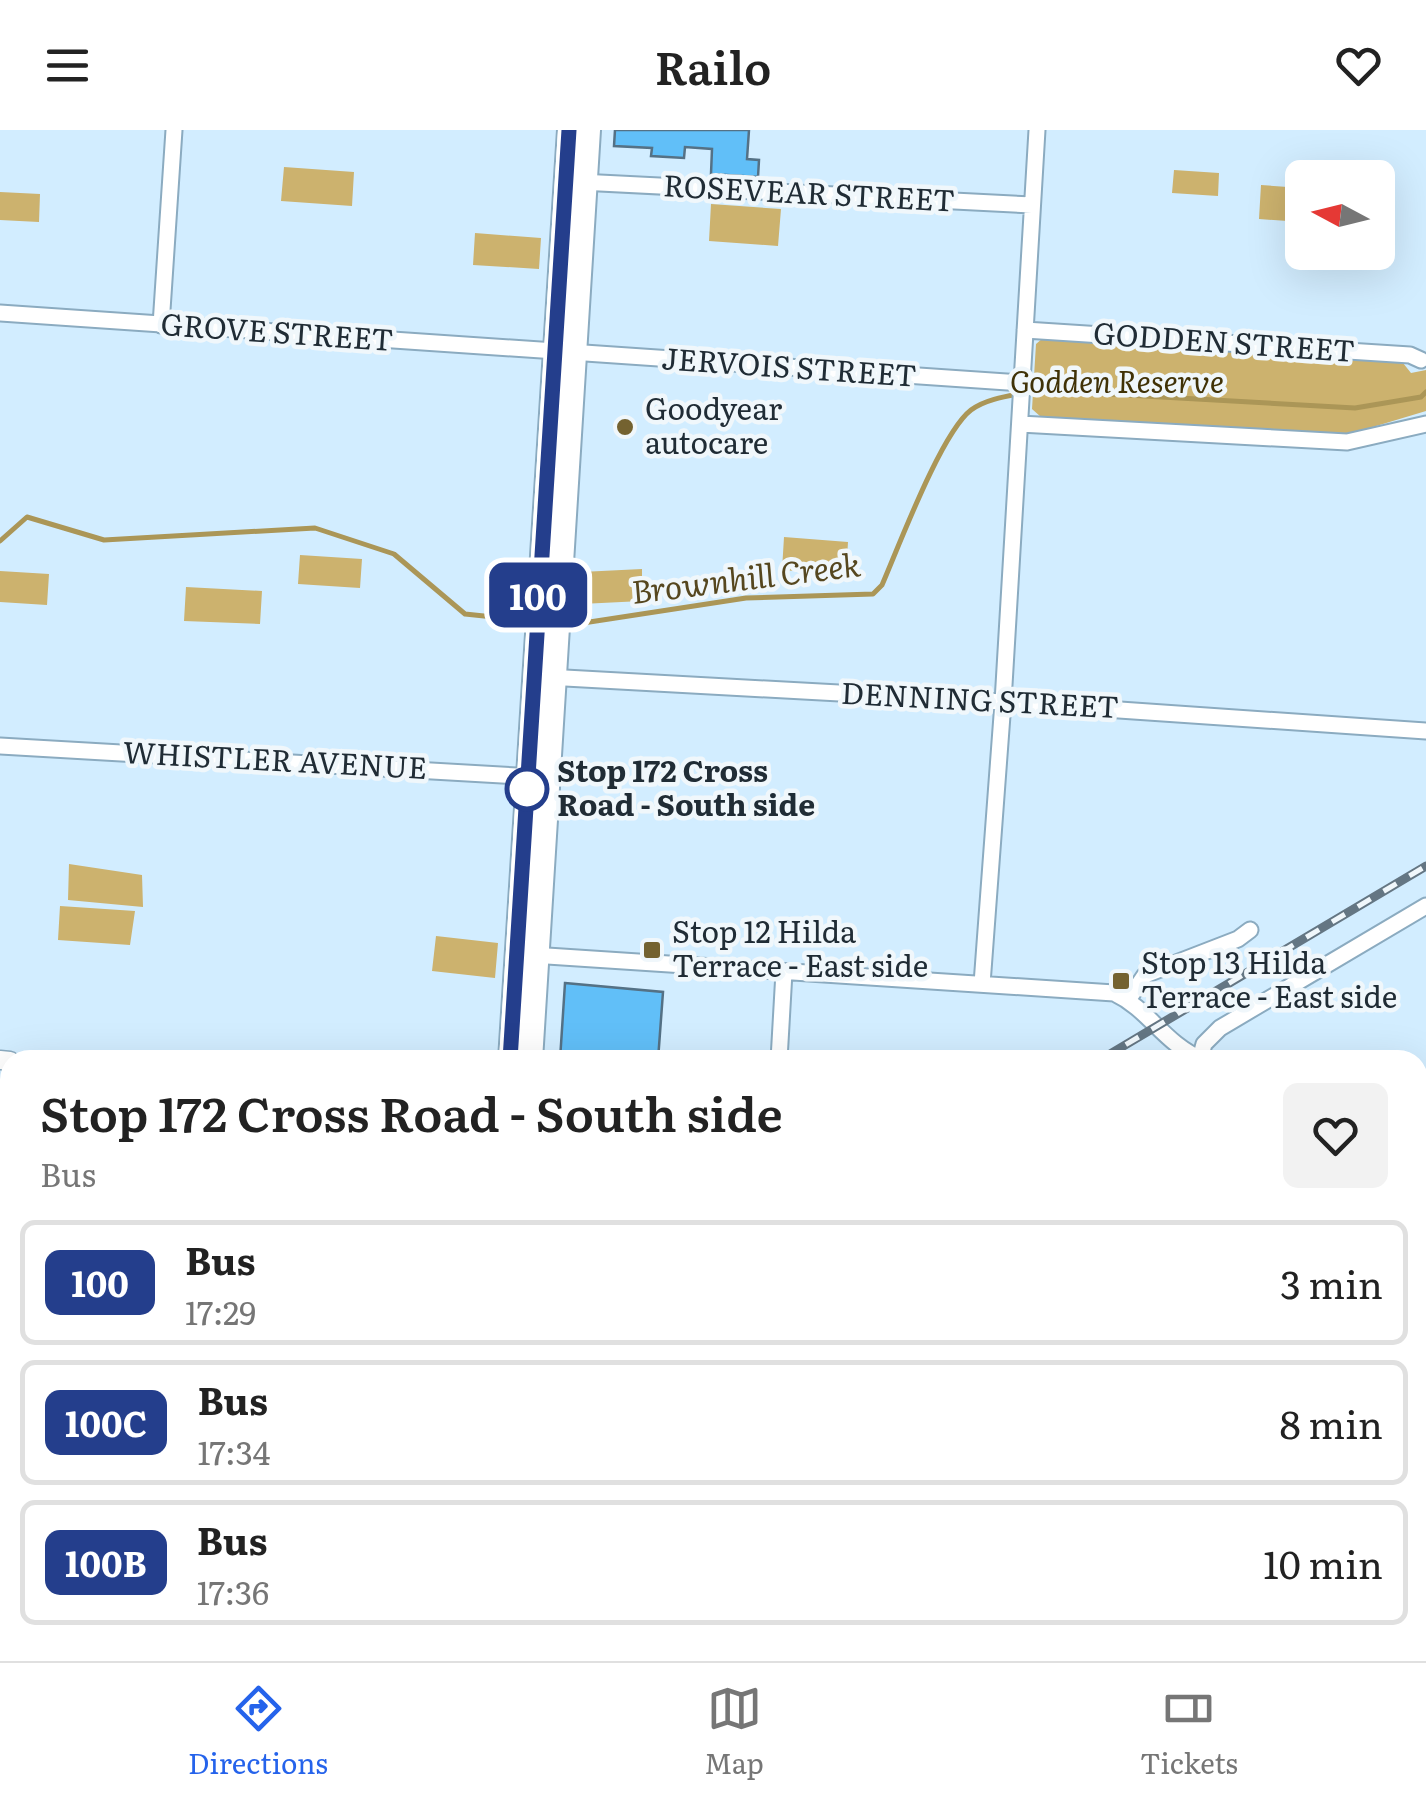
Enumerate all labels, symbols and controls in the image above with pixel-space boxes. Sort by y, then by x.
text: Railo [655,32,771,99]
icon: menu [40,38,95,93]
icon: heart [1331,38,1386,93]
north arrow [1285,160,1395,270]
map controls [1285,160,1395,270]
street label: ROSEVEAR STREET [662,161,956,221]
street label: GROVE STREET [159,300,395,360]
street label: GODDEN STREET [1092,309,1356,371]
street label: JERVOIS STREET [660,334,918,396]
park label: Godden Reserve [1010,358,1224,402]
place label: Goodyear autocare [645,385,782,463]
marker: Goodyear autocare [614,416,636,438]
water label: Brownhill Creek [628,538,863,614]
line badge: 100 [480,562,596,628]
text: 100 [509,569,567,621]
street label: DENNING STREET [840,669,1120,727]
street label: WHISTLER AVENUE [122,728,428,788]
place label: Stop 172 Cross Road - South side [557,747,815,825]
marker: Stop 172 Cross Road - South side [506,768,548,810]
place label: Stop 12 Hilda Terrace - East side [672,908,928,986]
marker: Stop 12 Hilda Terrace - East side [641,939,663,961]
place label: Stop 13 Hilda Terrace - East side [1141,939,1397,1017]
marker: Stop 13 Hilda Terrace - East side [1110,970,1132,992]
text: Stop 172 Cross Road - South side [40,1076,783,1147]
button: heart [1283,1083,1388,1188]
text: Bus [40,1149,96,1197]
text: Bus [185,1230,256,1287]
text: 3 min [1280,1254,1383,1311]
text: 100 [71,1256,129,1308]
text: 17:29 [185,1287,256,1335]
text: Bus [197,1370,268,1427]
text: 8 min [1280,1394,1383,1451]
text: 100C [65,1396,147,1448]
text: 17:34 [197,1427,270,1475]
text: Bus [197,1510,267,1567]
text: 10 min [1263,1534,1383,1591]
text: 100B [65,1536,147,1588]
text: 17:36 [197,1567,269,1615]
tab: Directions [188,1681,328,1783]
tab: Map [704,1681,764,1783]
tab: Tickets [1140,1681,1238,1783]

